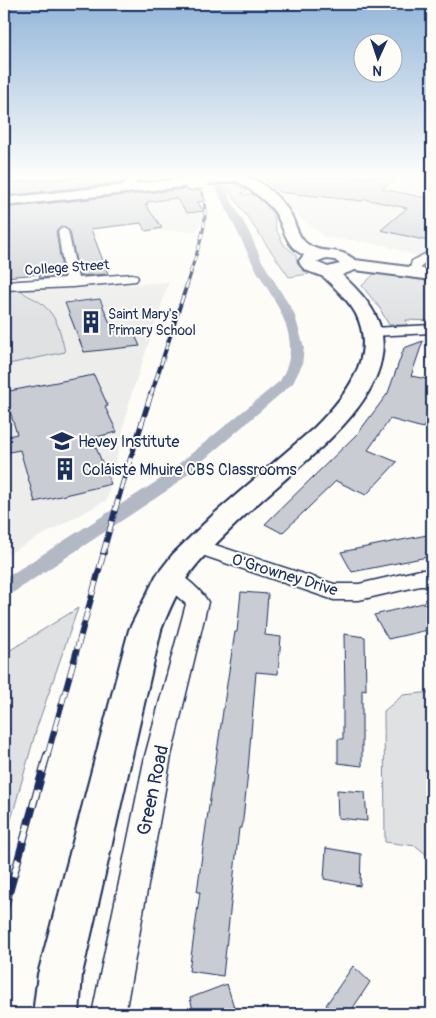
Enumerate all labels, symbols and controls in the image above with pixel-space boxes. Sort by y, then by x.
north arrow [354,32,404,82]
text: N [372,62,383,79]
street label: College Street [24,256,110,279]
place label: Saint Mary's Primary School [108,306,196,339]
building icon: Saint Mary's Primary School [78,309,104,335]
school or university icon: Hevey Institute [49,428,75,454]
place label: Hevey Institute [78,432,179,452]
building icon: Coláiste Mhuire CBS Classrooms [52,456,78,482]
place label: Coláiste Mhuire CBS Classrooms [82,460,297,480]
street label: O'Growney Drive [229,549,340,601]
street label: Green Road [132,743,174,837]

